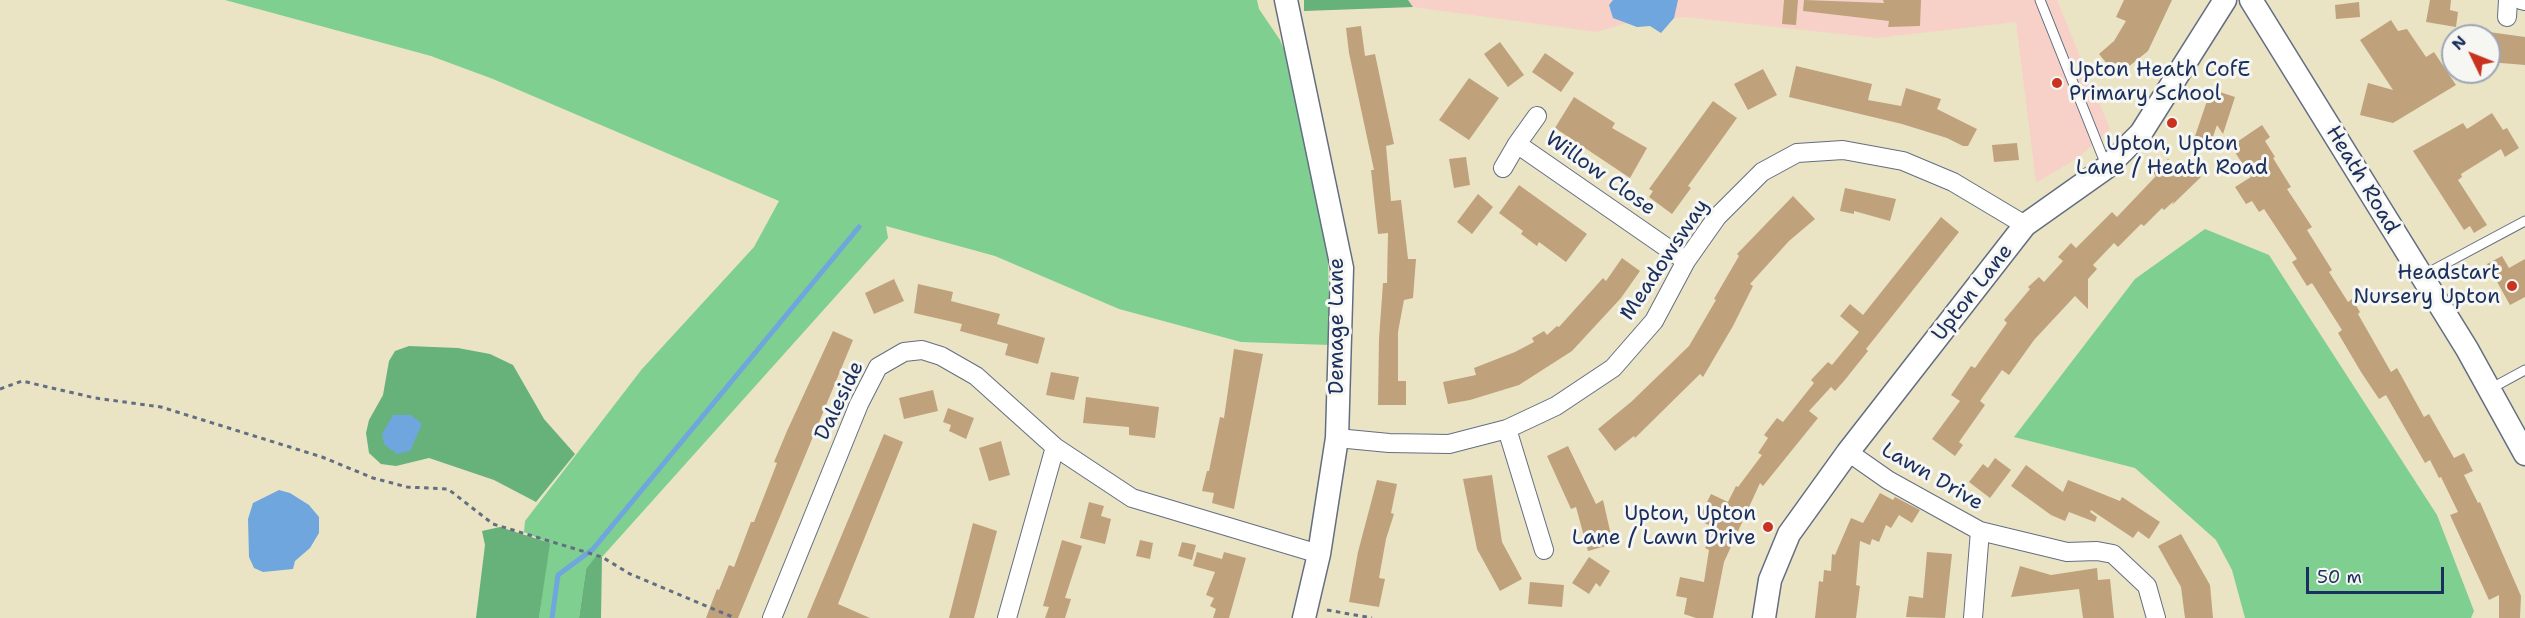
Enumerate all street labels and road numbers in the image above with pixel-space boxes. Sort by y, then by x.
street label: Heath Road [2320,121,2404,239]
street label: Willow Close [1540,127,1660,221]
street label: Meadowsway [1615,195,1715,325]
street label: Upton Lane [1927,240,2019,346]
street label: Demage Lane [1325,258,1351,394]
street label: Daleside [810,357,870,445]
street label: Lawn Drive [1877,438,1987,516]

